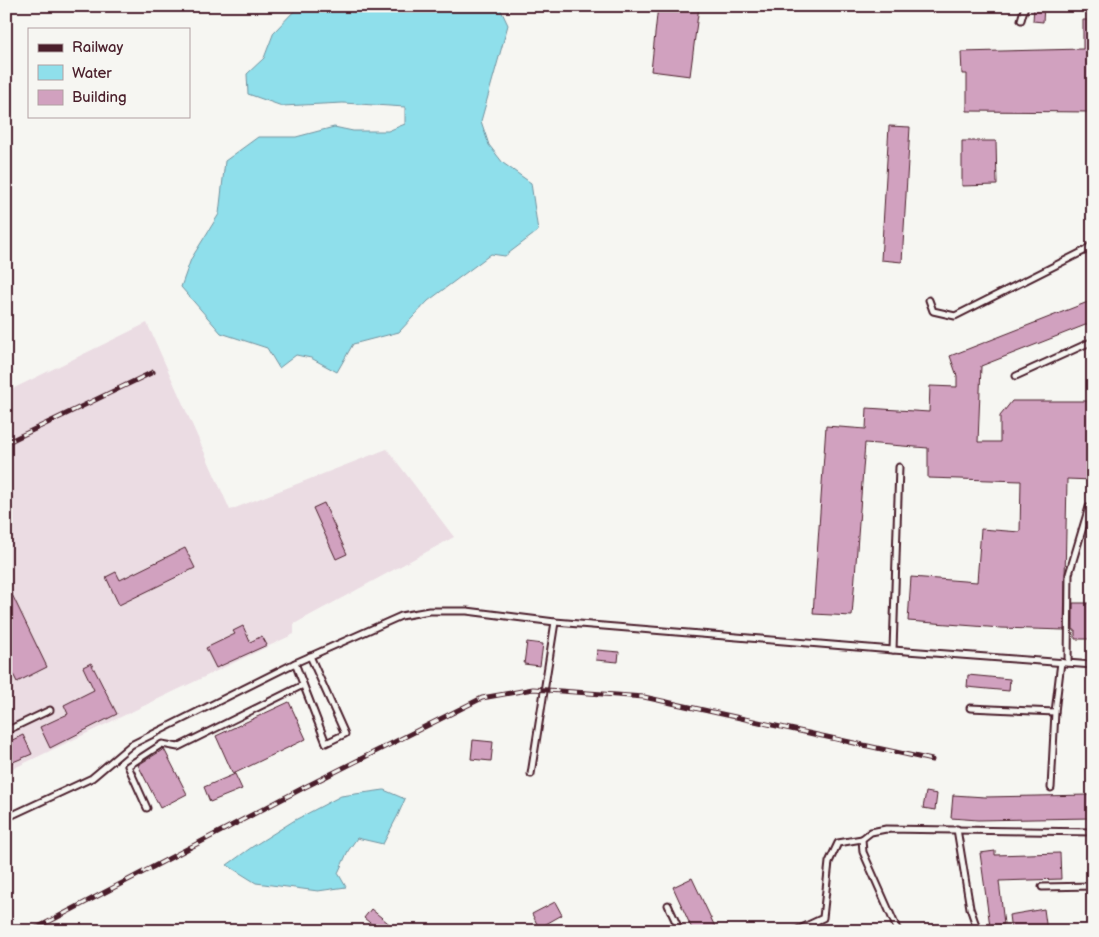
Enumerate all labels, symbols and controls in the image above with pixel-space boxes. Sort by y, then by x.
legend [28,28,190,118]
text: Railway [72,38,123,57]
text: Water [72,64,112,83]
text: Building [72,88,127,107]

